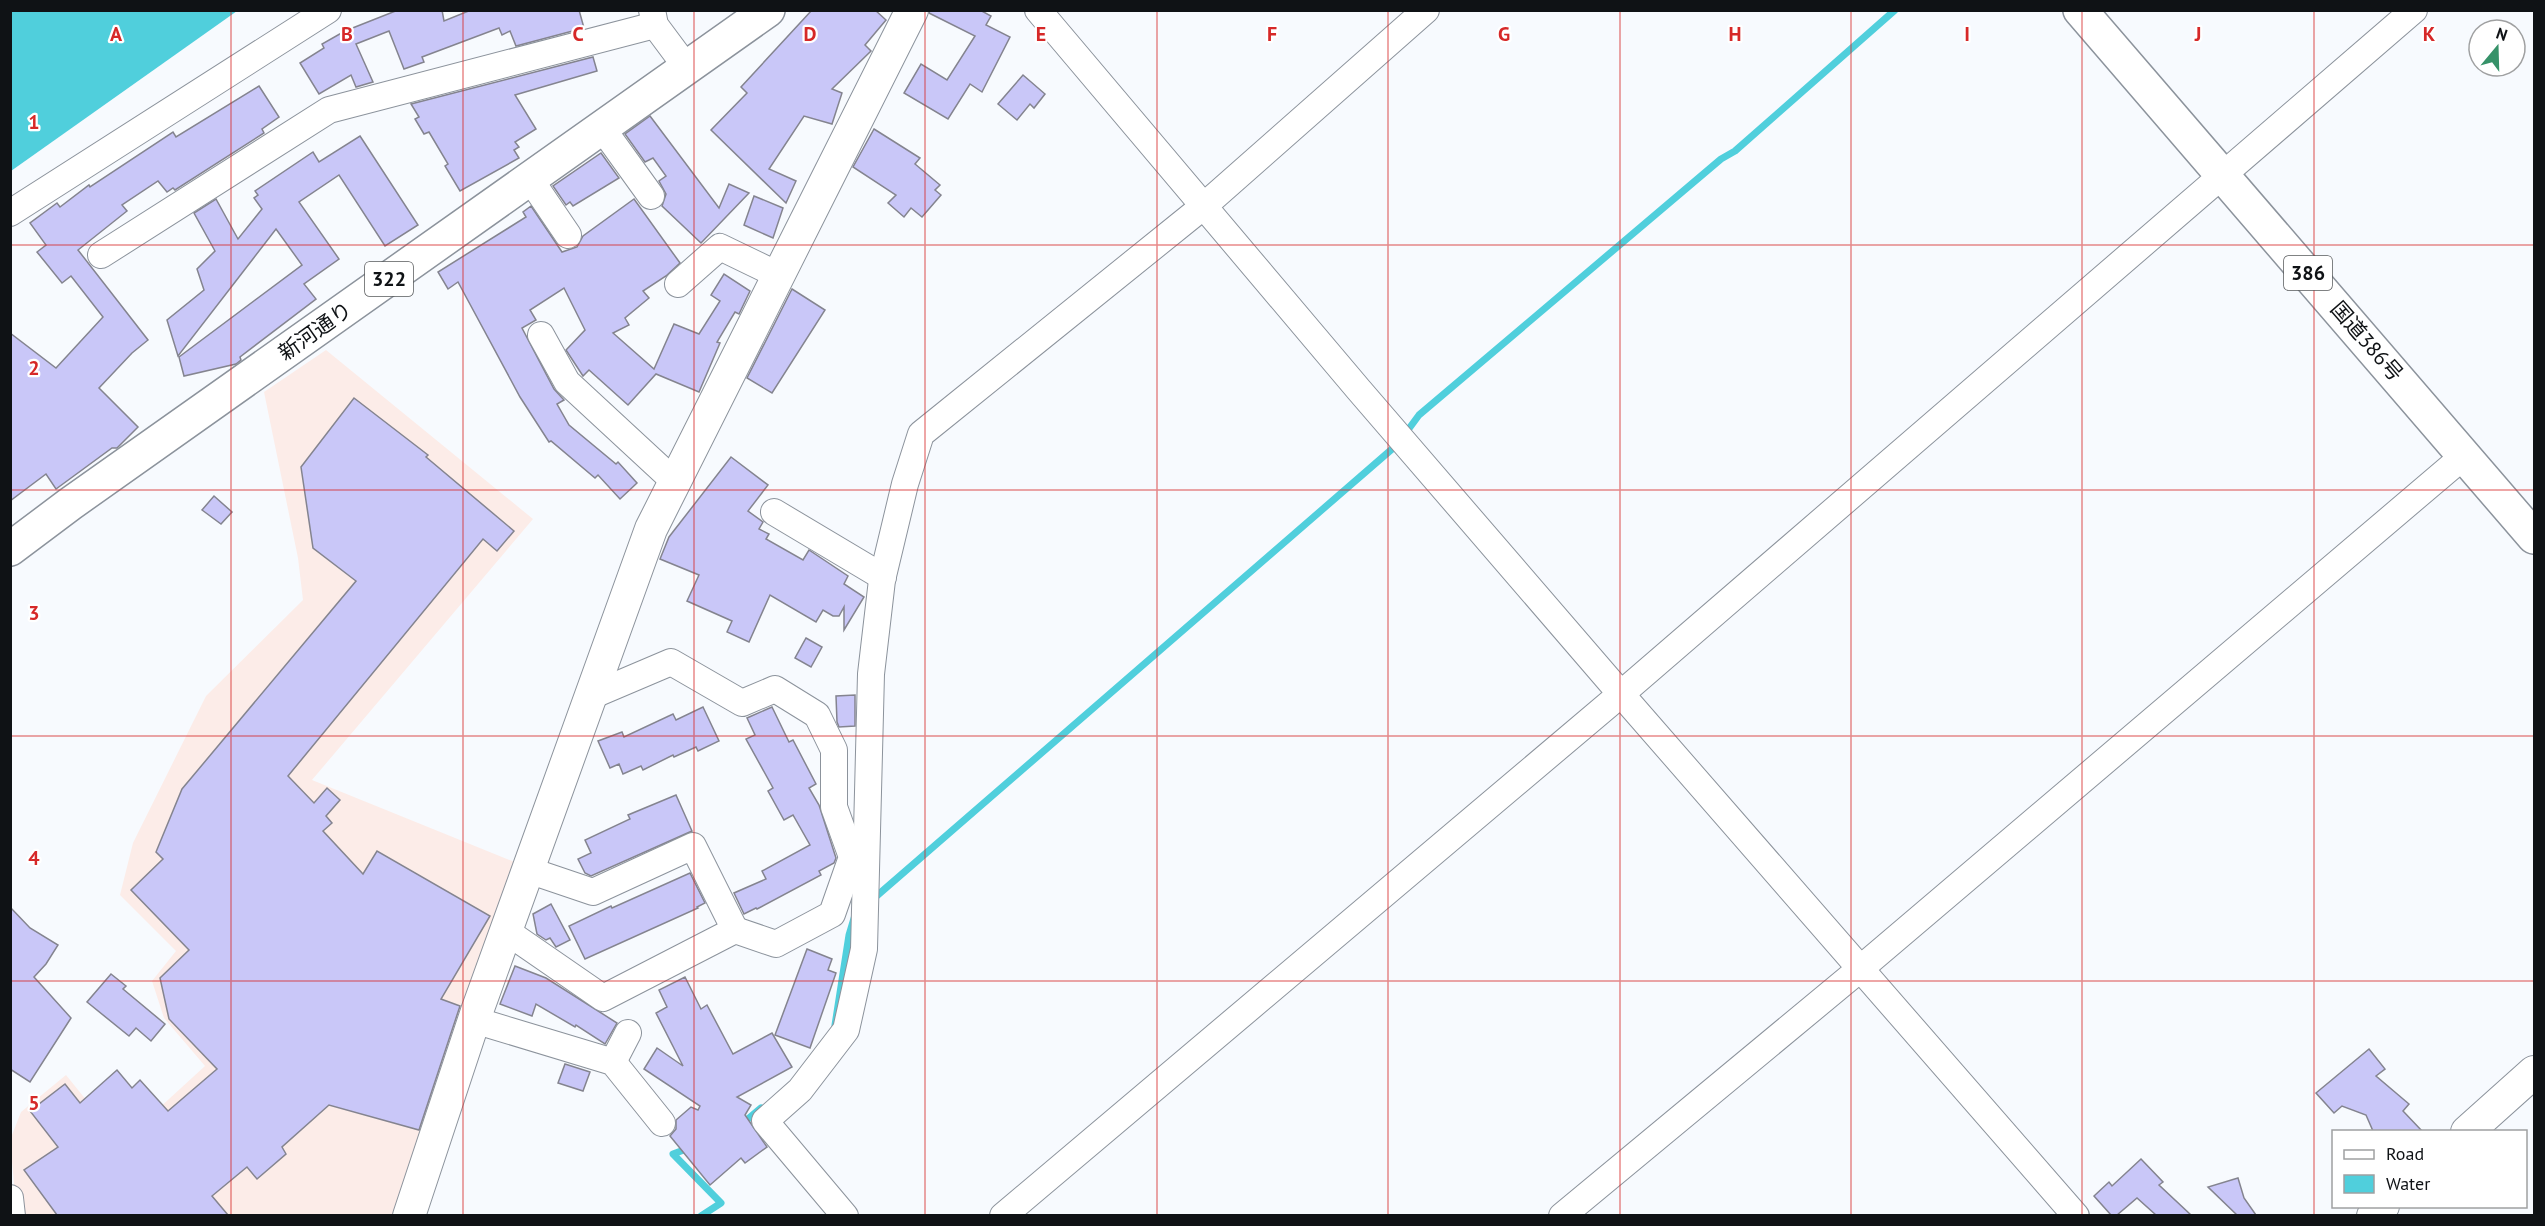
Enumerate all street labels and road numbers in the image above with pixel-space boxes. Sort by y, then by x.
road number: 386 [2284,256,2332,290]
road number: 322 [365,262,413,296]
street label: 国道386号 [2325,295,2409,387]
street label: 新河通り [273,296,357,366]

